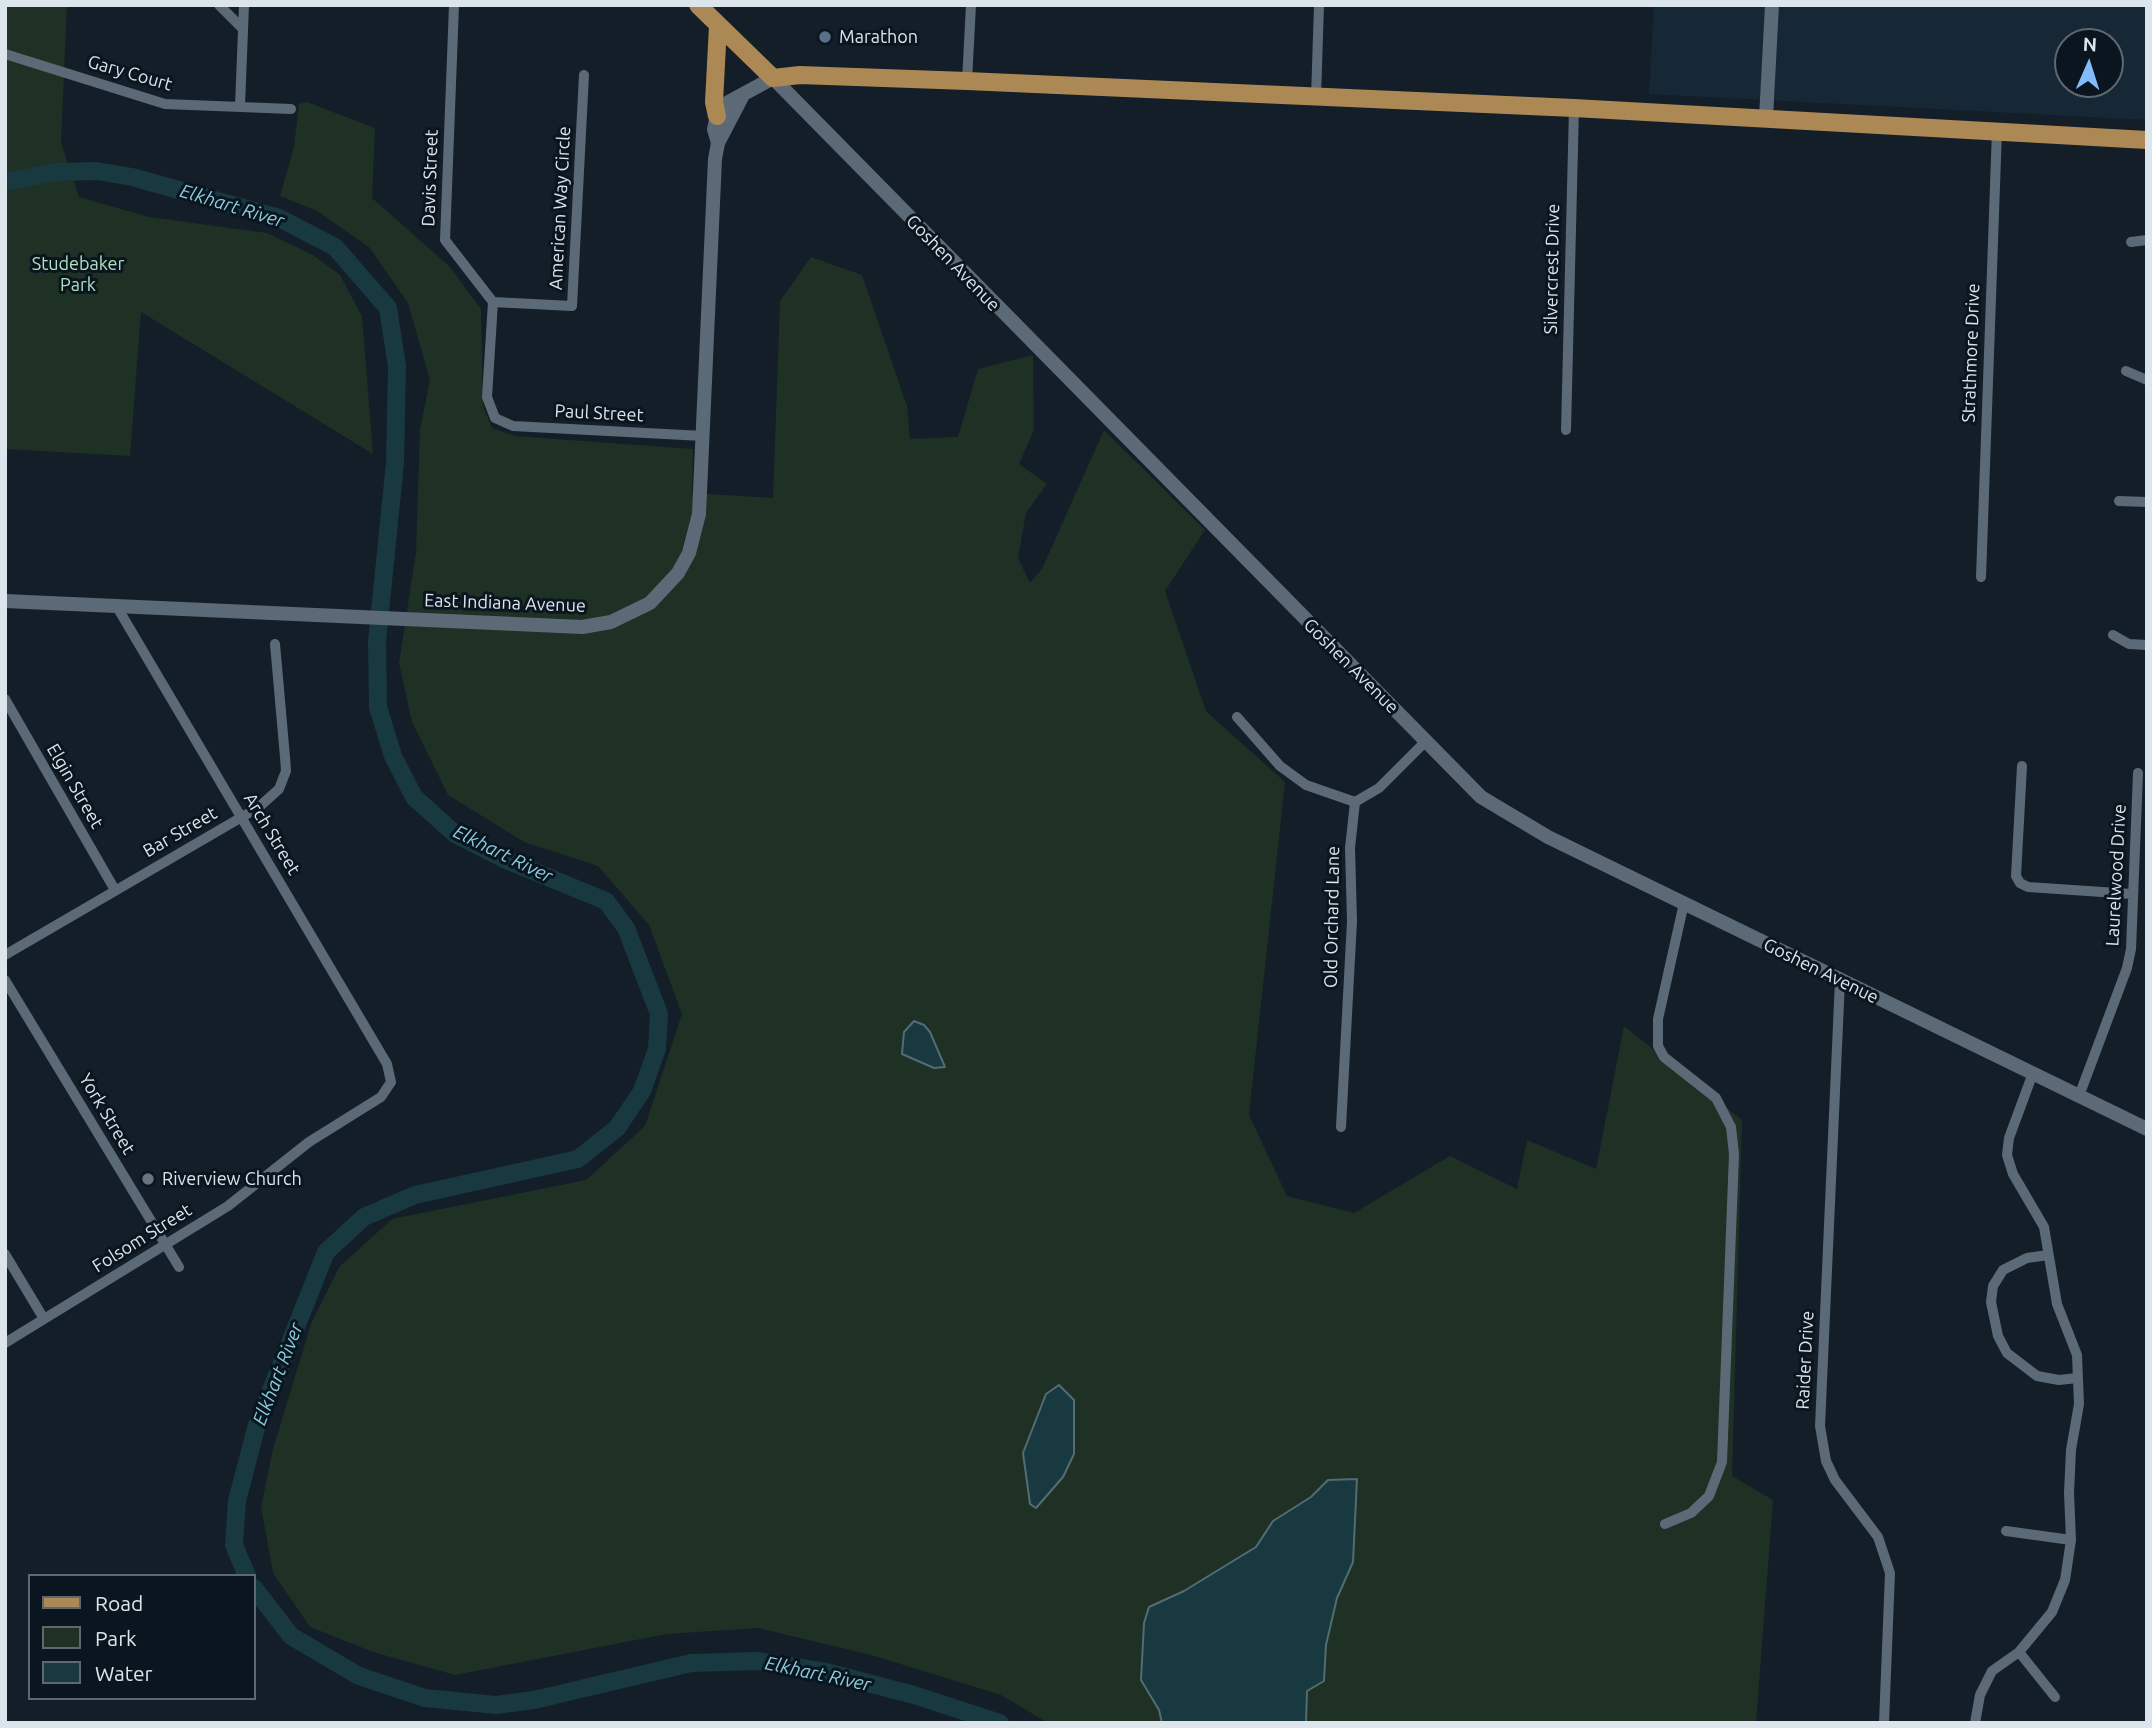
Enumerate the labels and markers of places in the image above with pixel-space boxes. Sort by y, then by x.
place label: Marathon [839,26,918,48]
marker: Marathon [817,29,833,45]
place label: Riverview Church [162,1168,302,1190]
marker: Riverview Church [140,1171,156,1187]

